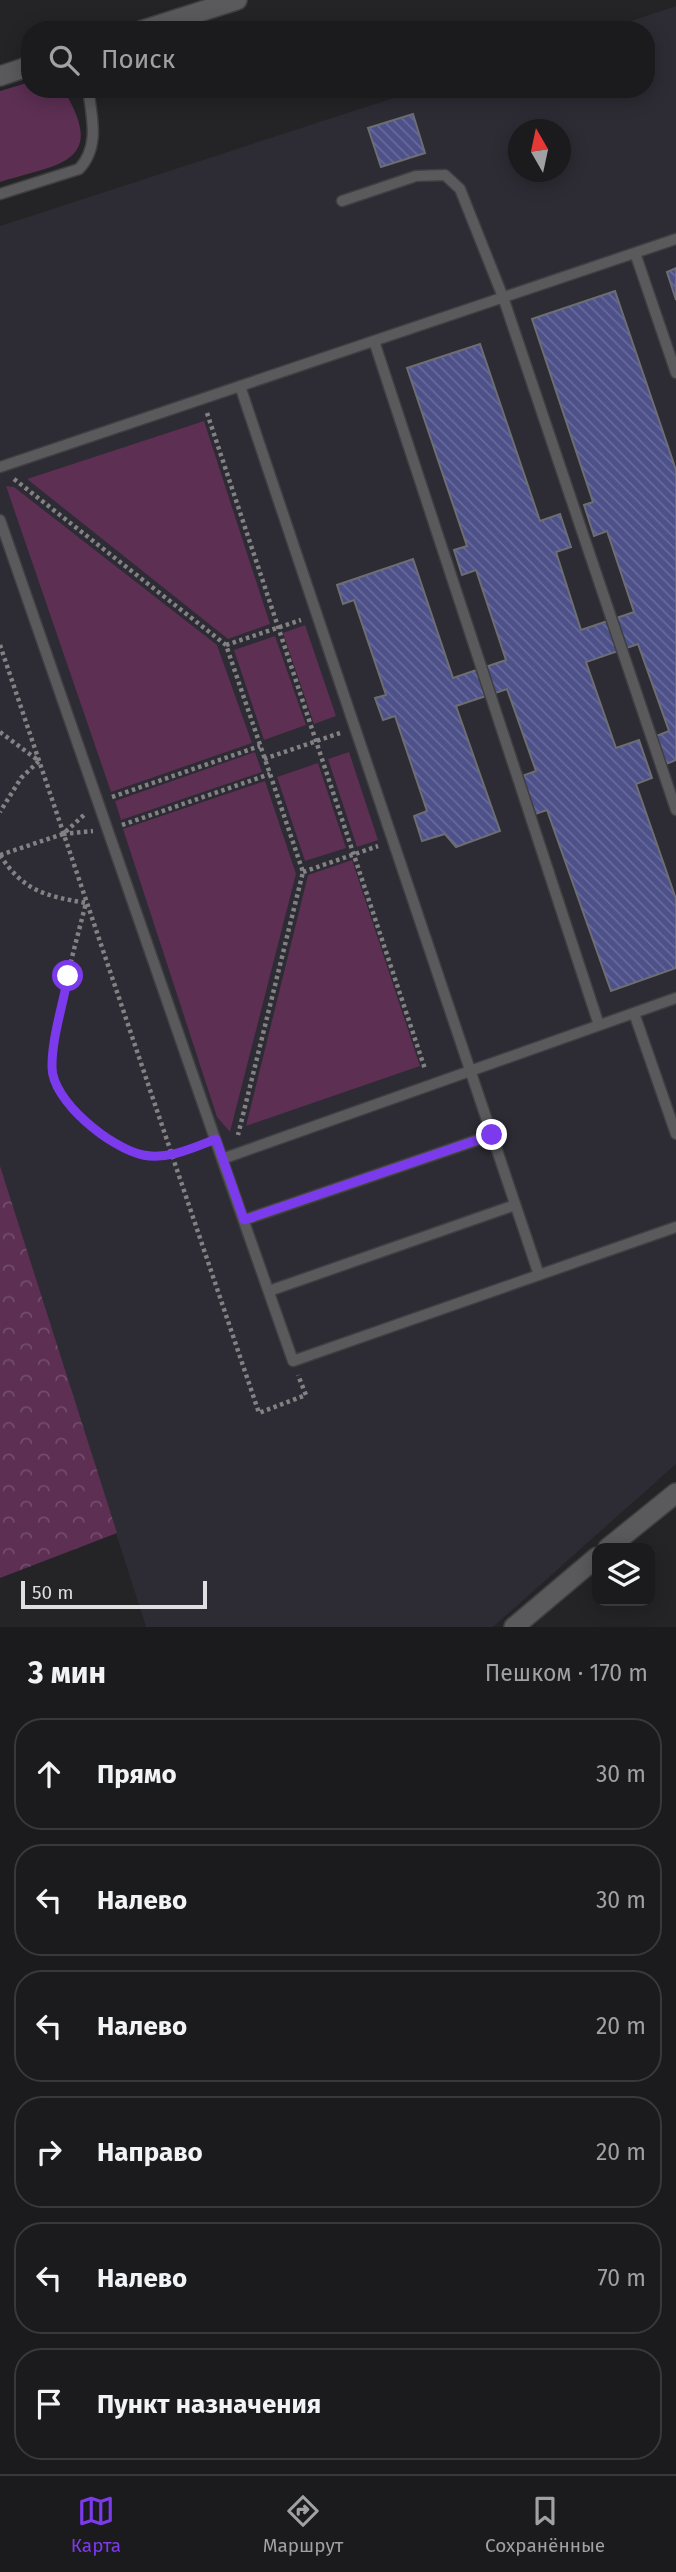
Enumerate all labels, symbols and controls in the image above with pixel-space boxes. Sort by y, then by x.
search box [21,21,655,98]
icon: search [45,41,83,79]
text: Поиск [101,44,175,75]
north arrow [508,119,571,182]
route start [52,960,83,991]
route end [476,1119,507,1150]
map controls [592,1543,655,1606]
button: layers [592,1543,655,1606]
scale bar [21,1578,206,1610]
text: 50 m [32,1581,73,1604]
text: 3 мин [28,1655,106,1691]
text: Пешком · 170 m [485,1659,648,1687]
icon: ahead [30,1755,68,1793]
text: Прямо [97,1759,177,1790]
text: 30 m [596,1760,646,1788]
icon: left [30,1881,68,1919]
text: Налево [97,1885,187,1916]
text: 30 m [596,1886,646,1914]
icon: left [30,2007,68,2045]
text: Налево [97,2011,187,2042]
text: 20 m [596,2012,646,2040]
icon: right [30,2133,68,2171]
text: Направо [97,2137,203,2168]
text: 20 m [596,2138,646,2166]
icon: left [30,2259,68,2297]
text: Налево [97,2263,187,2294]
text: 70 m [597,2264,646,2292]
icon: arrive [30,2385,68,2423]
text: Пункт назначения [97,2389,321,2420]
tab: Карта [71,2492,121,2557]
tab: Маршрут [263,2492,343,2557]
tab: Сохранённые [485,2492,605,2557]

